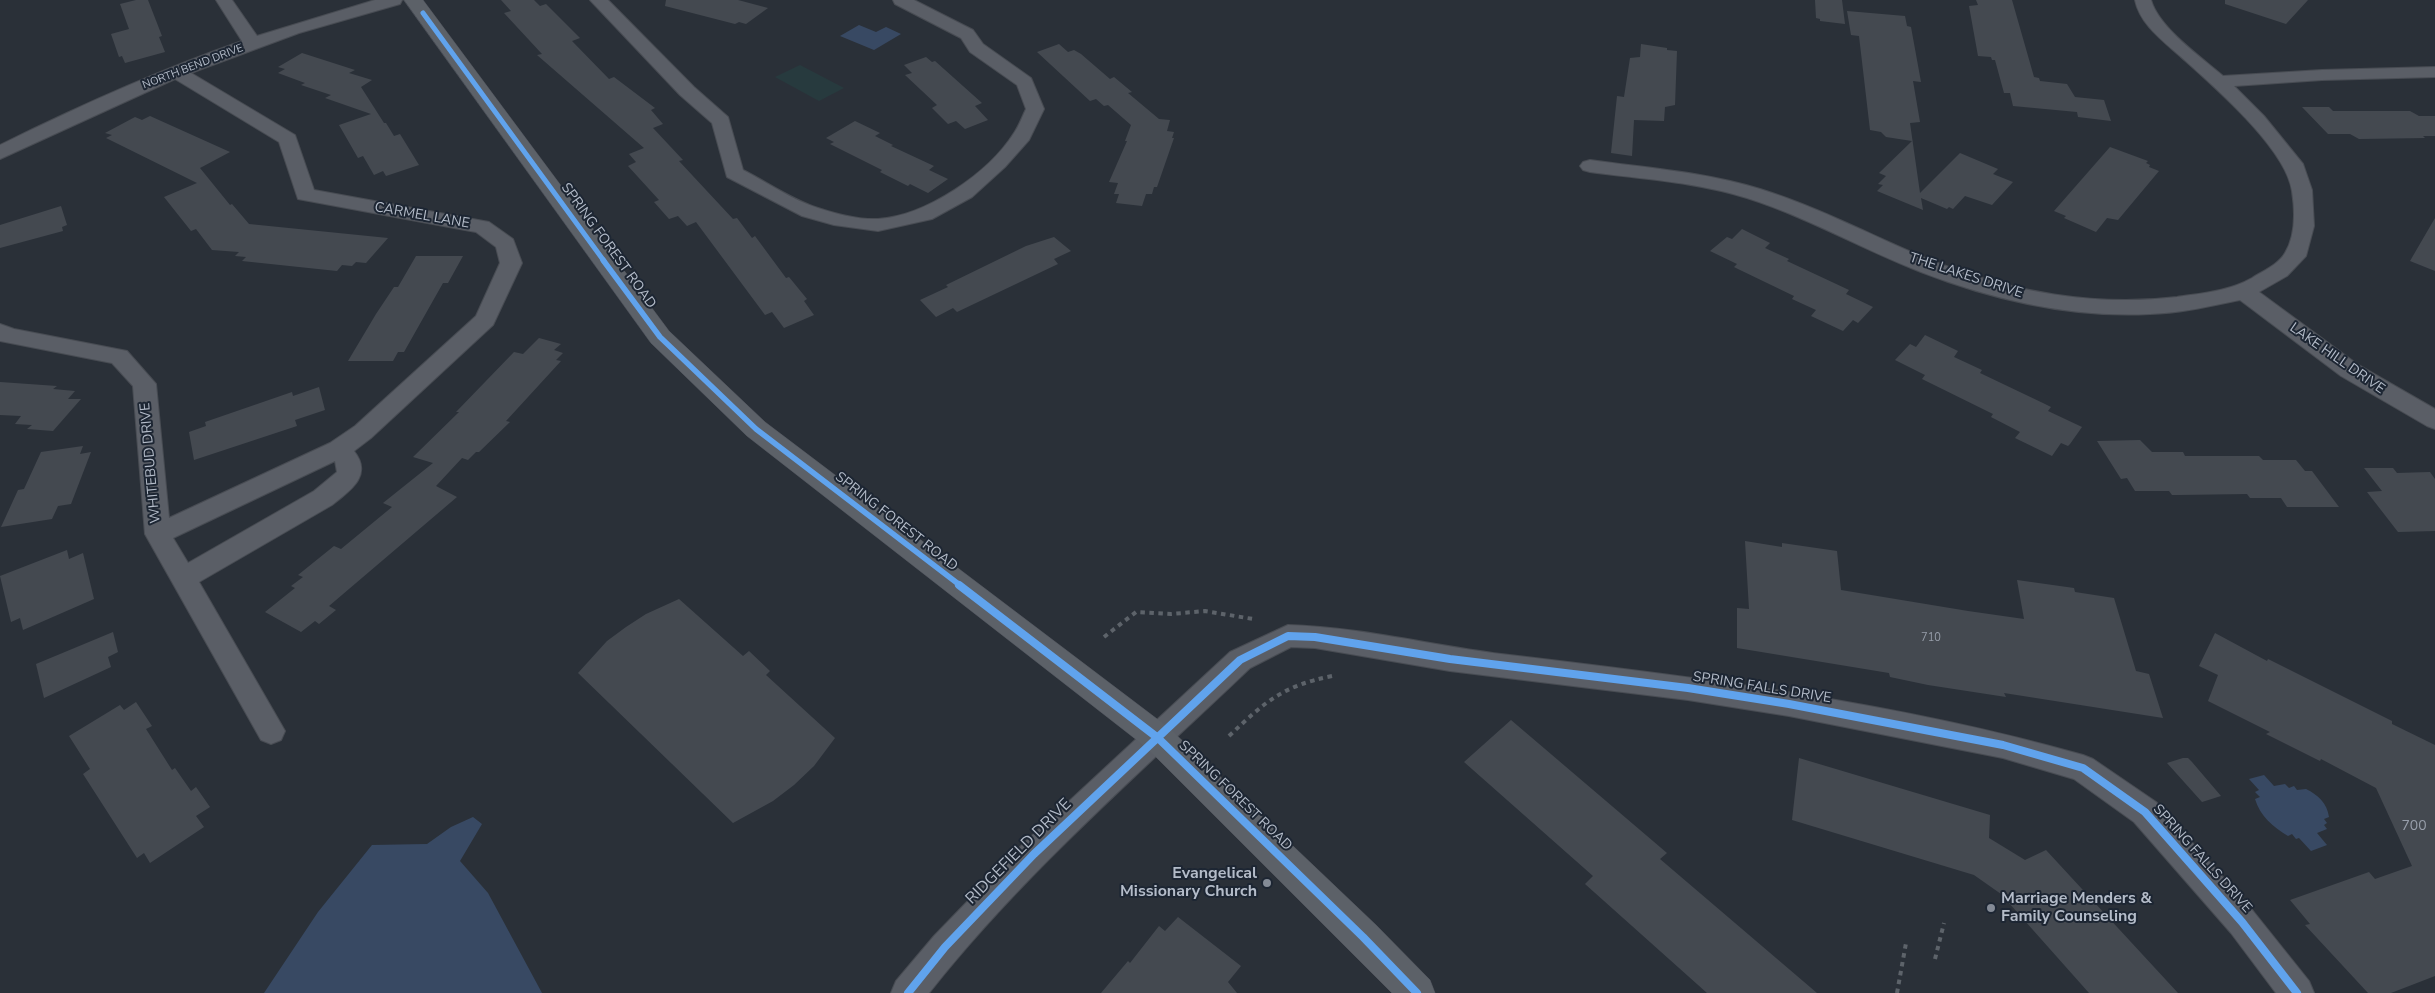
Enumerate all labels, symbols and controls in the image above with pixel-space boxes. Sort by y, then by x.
street label: NORTH BEND DRIVE [141,42,245,92]
street label: SPRING FOREST ROAD [557,180,659,312]
street label: CARMEL LANE [373,199,471,233]
street label: THE LAKES DRIVE [1907,250,2025,302]
street label: LAKE HILL DRIVE [2286,320,2388,398]
street label: WHITEBUD DRIVE [137,402,165,524]
street label: SPRING FOREST ROAD [831,469,961,575]
house number: 710 [1921,631,1941,645]
street label: SPRING FALLS DRIVE [1692,669,1832,707]
street label: SPRING FOREST ROAD [1175,738,1295,854]
street label: RIDGEFIELD DRIVE [962,795,1076,909]
street label: SPRING FALLS DRIVE [2149,801,2255,917]
house number: 700 [2401,819,2427,835]
place label: Evangelical Missionary Church [1120,864,1257,902]
marker: Evangelical Missionary Church [1261,877,1273,889]
place label: Marriage Menders & Family Counseling [2001,889,2152,927]
marker: Marriage Menders & Family Counseling [1985,902,1997,914]

